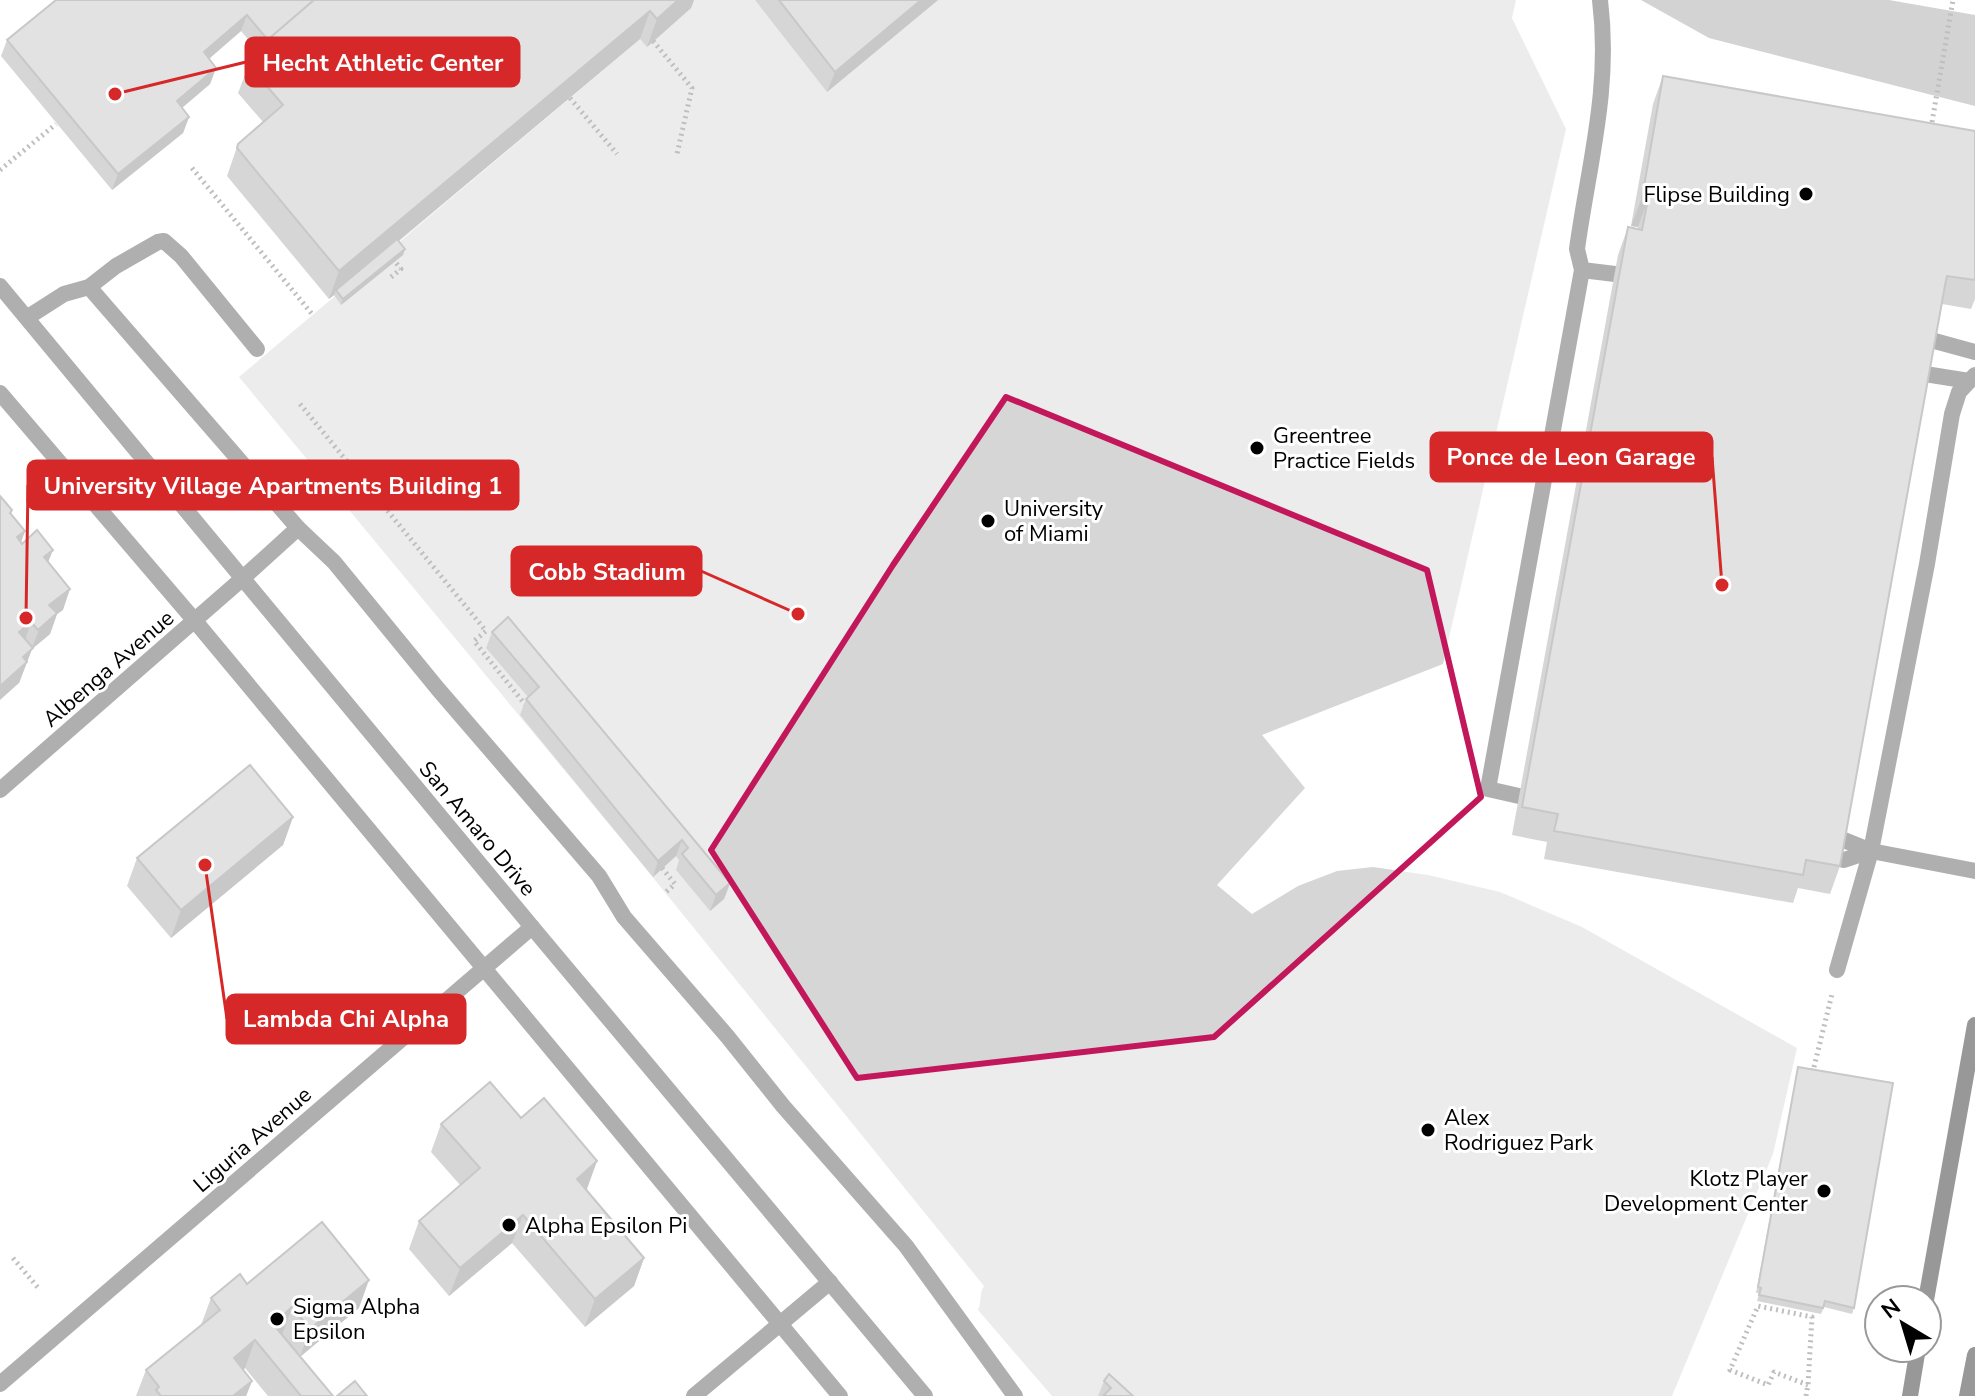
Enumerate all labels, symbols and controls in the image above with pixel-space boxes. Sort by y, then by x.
callout: Hecht Athletic Center [246,38,519,86]
text: Hecht Athletic Center [262,47,504,79]
place label: Flipse Building [1644,180,1790,210]
marker: Flipse Building [1797,185,1815,203]
place label: Greentree Practice Fields [1273,421,1415,476]
callout: Ponce de Leon Garage [1431,433,1712,481]
marker: Greentree Practice Fields [1248,439,1266,457]
text: Ponce de Leon Garage [1447,441,1695,473]
callout: University Village Apartments Building 1 [28,461,518,509]
text: University Village Apartments Building 1 [44,470,502,502]
place label: University of Miami [1004,494,1104,549]
marker: University of Miami [979,512,997,530]
callout: Cobb Stadium [512,547,701,595]
text: Cobb Stadium [528,556,686,588]
street label: Albenga Avenue [37,603,181,734]
street label: San Amaro Drive [412,755,543,903]
callout: Lambda Chi Alpha [227,995,465,1043]
text: Lambda Chi Alpha [243,1003,449,1035]
street label: Liguria Avenue [187,1080,318,1199]
place label: Alex Rodriguez Park [1444,1103,1594,1158]
marker: Alex Rodriguez Park [1419,1121,1437,1139]
place label: Klotz Player Development Center [1604,1164,1808,1219]
marker: Klotz Player Development Center [1815,1182,1833,1200]
place label: Alpha Epsilon Pi [525,1211,687,1241]
marker: Alpha Epsilon Pi [500,1216,518,1234]
north arrow [1863,1284,1943,1364]
place label: Sigma Alpha Epsilon [293,1292,420,1347]
text: N [1876,1292,1907,1326]
marker: Sigma Alpha Epsilon [268,1310,286,1328]

